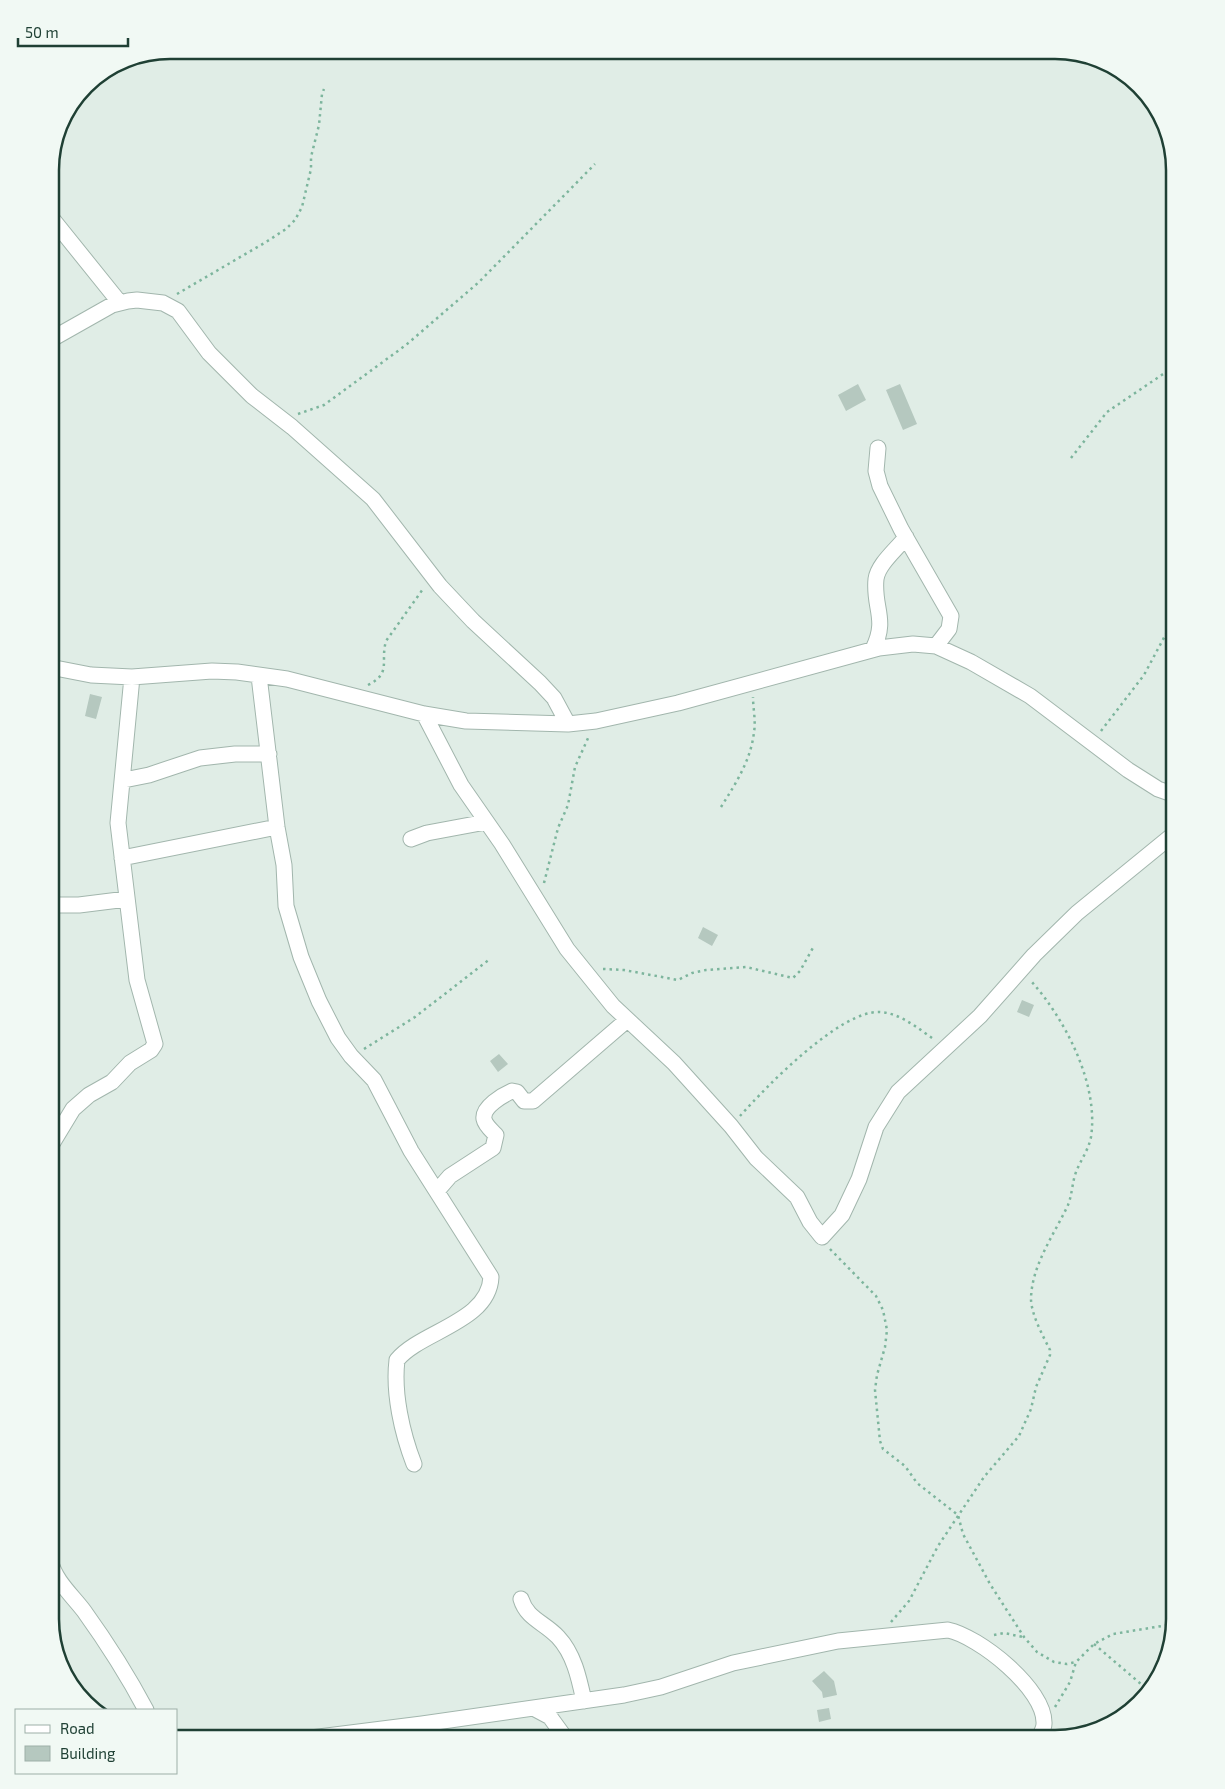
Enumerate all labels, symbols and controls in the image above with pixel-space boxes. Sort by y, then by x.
scale bar [18,15,128,47]
text: 50 m [25,23,59,41]
legend [15,1709,178,1774]
text: Road [60,1719,95,1737]
text: Building [60,1744,116,1762]

